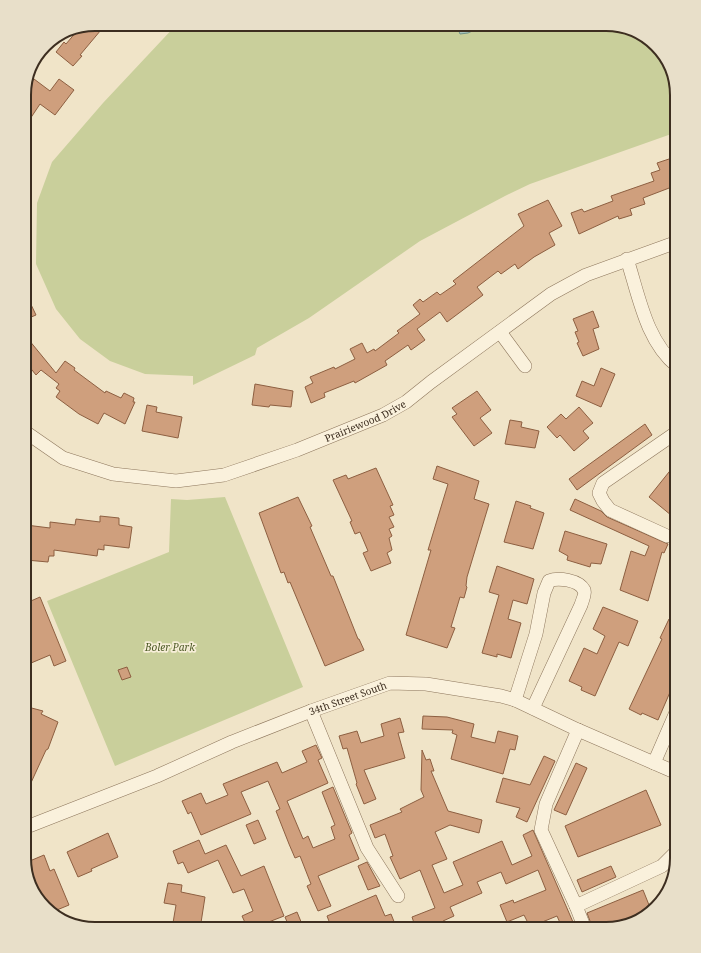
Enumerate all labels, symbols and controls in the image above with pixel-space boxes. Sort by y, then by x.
street label: Prairiewood Drive [322,396,408,445]
park label: Boler Park [144,640,195,654]
street label: 34th Street South [307,678,389,718]

